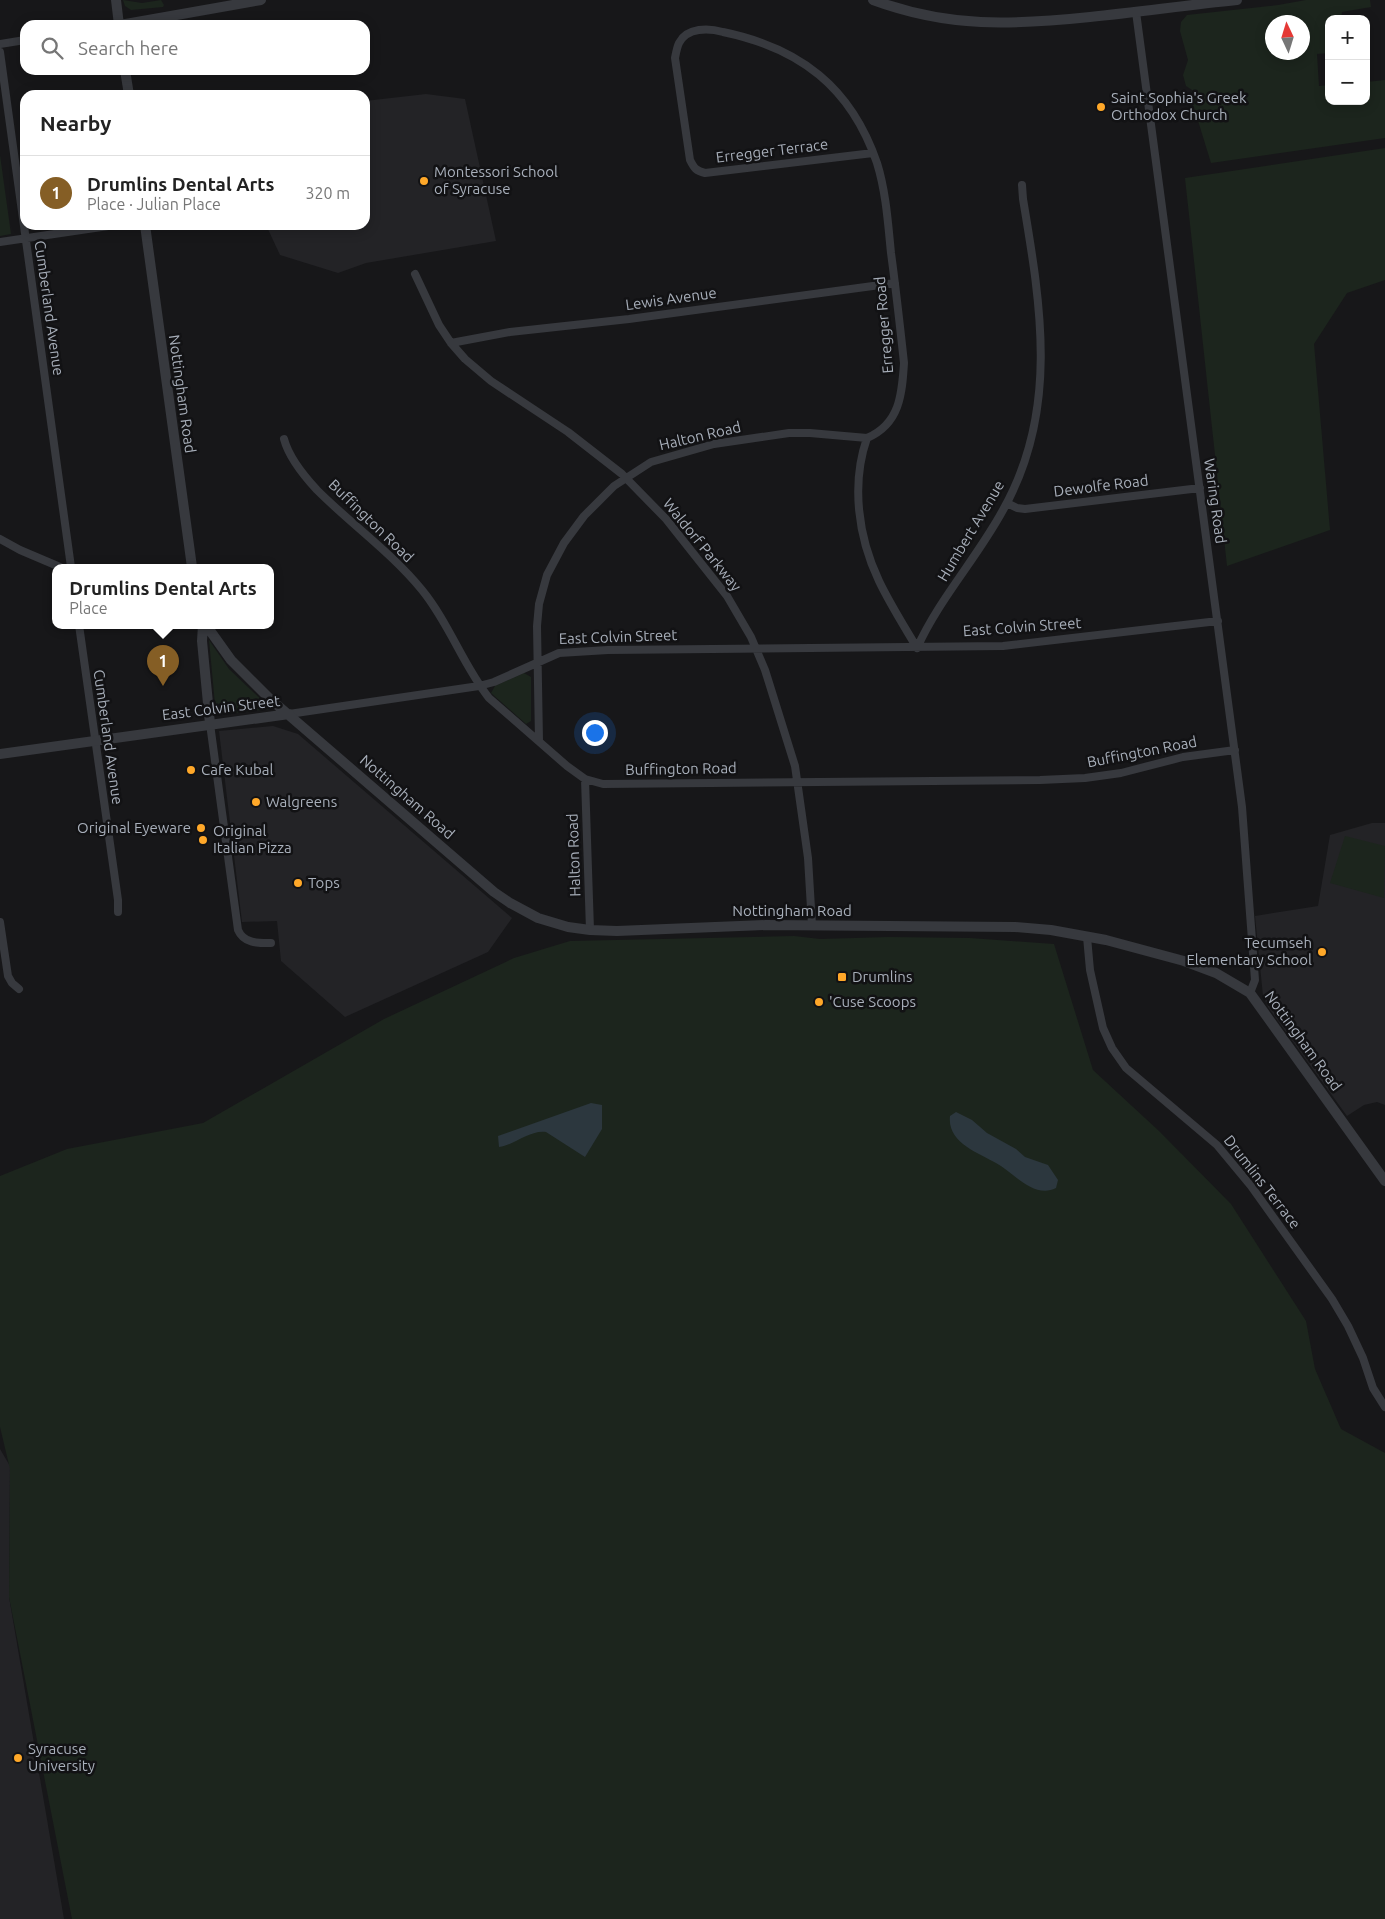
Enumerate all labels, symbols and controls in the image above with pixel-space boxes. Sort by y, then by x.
north arrow [1265,15,1310,60]
map controls [1325,15,1370,105]
button: + [1325,15,1370,60]
search box [20,20,370,75]
icon: search [38,34,66,62]
text: Search here [78,37,178,59]
button: − [1325,60,1370,105]
place label: Saint Sophia's Greek Orthodox Church [1111,89,1247,123]
marker: Saint Sophia's Greek Orthodox Church [1095,101,1107,113]
text: Nearby [40,111,111,135]
street label: Erregger Terrace [715,135,829,166]
place label: Montessori School of Syracuse [434,163,558,197]
text: Drumlins Dental Arts [87,173,274,195]
marker: Montessori School of Syracuse [418,175,430,187]
text: 1 [51,184,61,202]
text: 320 m [305,184,350,202]
text: Place · Julian Place [87,195,221,213]
street label: Cumberland Avenue [32,239,67,377]
street label: Erregger Road [871,276,896,374]
street label: Lewis Avenue [624,284,718,313]
street label: Nottingham Road [166,334,199,454]
street label: Halton Road [657,418,742,453]
street label: Waring Road [1201,457,1230,545]
street label: Dewolfe Road [1053,471,1149,500]
street label: Buffington Road [325,476,417,566]
street label: Humbert Avenue [934,477,1007,584]
street label: Waldorf Parkway [660,495,745,594]
popup [52,564,274,629]
text: Drumlins Dental Arts [69,577,257,599]
text: Place [69,599,108,617]
street label: East Colvin Street [962,614,1082,639]
street label: East Colvin Street [558,626,678,647]
pin: 1 [147,645,179,686]
street label: Cumberland Avenue [91,668,126,806]
street label: East Colvin Street [161,692,281,723]
your location [582,720,608,746]
street label: Buffington Road [1086,733,1198,770]
street label: Nottingham Road [357,751,458,842]
street label: Buffington Road [625,759,737,778]
place label: Cafe Kubal [201,761,273,778]
marker: Cafe Kubal [185,764,197,776]
place label: Walgreens [266,793,337,810]
marker: Walgreens [250,796,262,808]
street label: Halton Road [564,813,583,897]
place label: Original Eyeware [77,819,191,836]
marker: Original Eyeware [195,822,207,834]
place label: Original Italian Pizza [213,822,292,856]
marker: Original Italian Pizza [197,834,209,846]
place label: Tops [308,874,340,891]
marker: Tops [292,877,304,889]
street label: Nottingham Road [732,902,852,919]
place label: Tecumseh Elementary School [1186,934,1312,968]
marker: Tecumseh Elementary School [1316,946,1328,958]
place label: Drumlins [852,968,912,985]
marker: Drumlins [836,971,848,983]
street label: Nottingham Road [1261,987,1345,1094]
place label: 'Cuse Scoops [829,993,916,1010]
marker: 'Cuse Scoops [813,996,825,1008]
street label: Drumlins Terrace [1221,1132,1304,1232]
place label: Syracuse University [28,1740,95,1774]
marker: Syracuse University [12,1752,24,1764]

